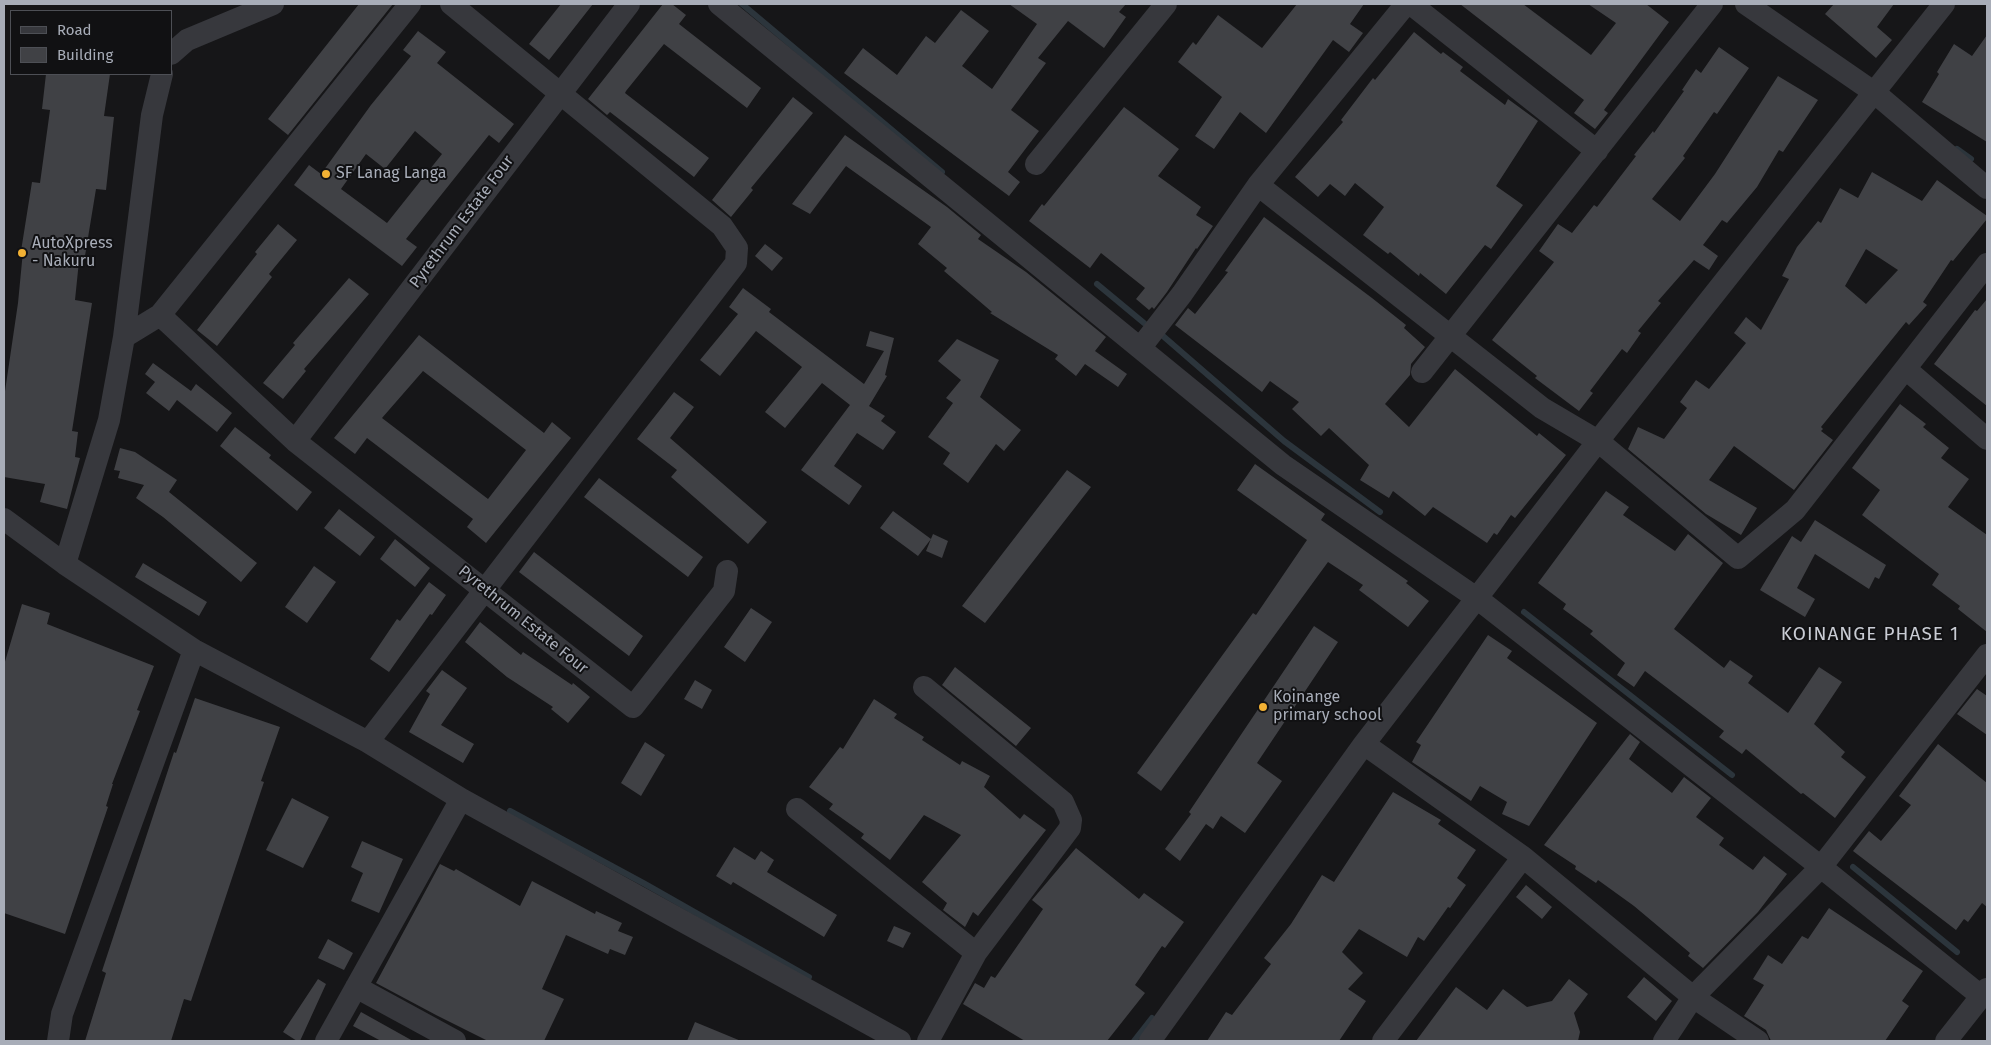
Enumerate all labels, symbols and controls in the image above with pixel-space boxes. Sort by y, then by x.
legend [10,10,172,75]
text: Road [57,21,92,39]
text: Building [57,46,113,64]
street label: Pyrethrum Estate Four [406,152,518,292]
place label: SF Lanag Langa [336,164,446,184]
marker: SF Lanag Langa [320,168,332,180]
place label: AutoXpress - Nakuru [32,234,113,272]
marker: AutoXpress - Nakuru [16,247,28,259]
street label: Pyrethrum Estate Four [454,562,592,678]
district label: KOINANGE PHASE 1 [1779,624,1961,646]
place label: Koinange primary school [1273,688,1382,726]
marker: Koinange primary school [1257,701,1269,713]

